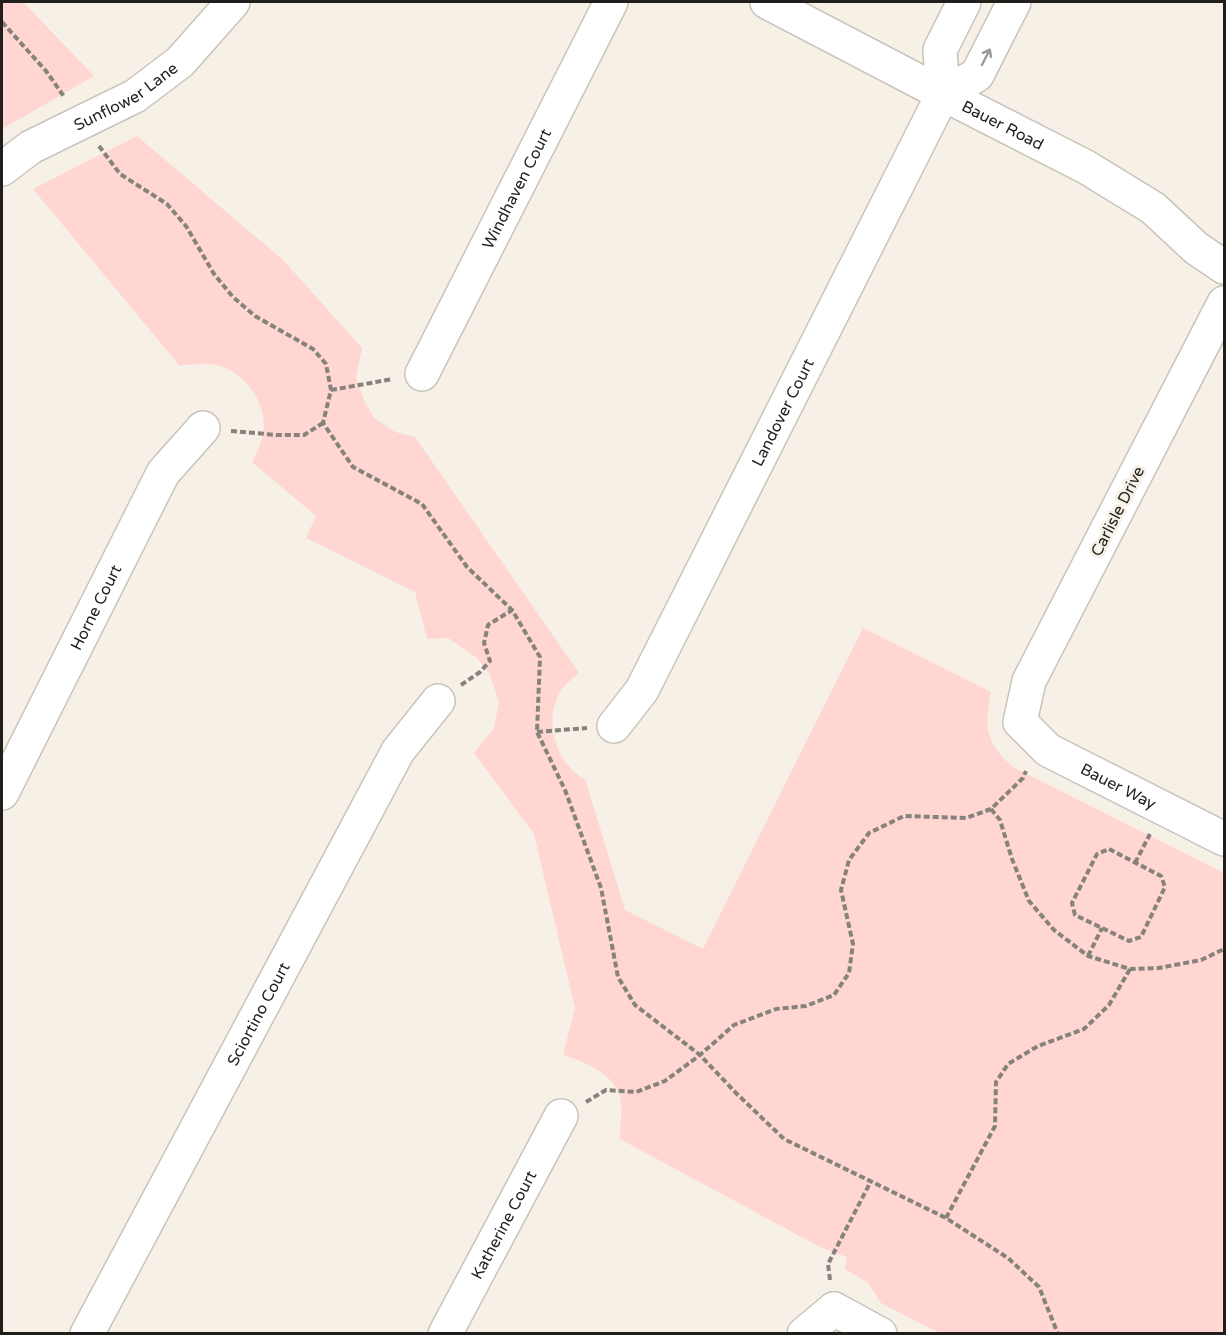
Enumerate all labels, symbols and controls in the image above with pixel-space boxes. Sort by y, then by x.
one-way arrow [980,49,992,67]
street label: Sunflower Lane [71,58,182,135]
street label: Bauer Road [958,96,1047,155]
street label: Windhaven Court [478,125,556,253]
street label: Landover Court [748,355,819,470]
street label: Carlisle Drive [1087,463,1149,560]
street label: Horne Court [66,561,126,654]
street label: Bauer Way [1077,759,1160,814]
street label: Sciortino Court [223,959,295,1069]
street label: Katherine Court [467,1167,541,1283]

